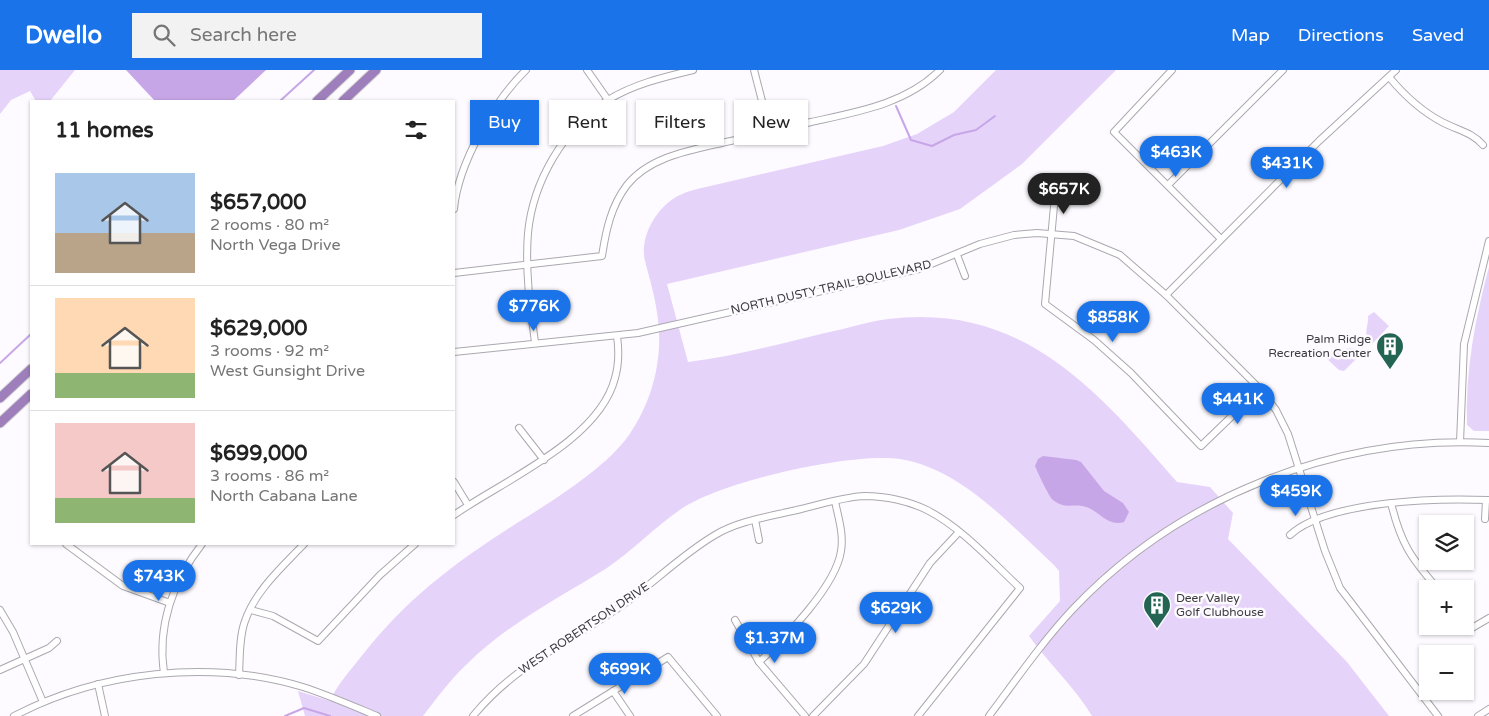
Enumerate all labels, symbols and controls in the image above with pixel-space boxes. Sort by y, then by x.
search box [132,13,482,58]
text: Dwello [25,21,102,50]
icon: search [150,21,178,49]
text: Search here [190,24,297,46]
text: Map [1231,24,1270,46]
text: Directions [1298,24,1384,46]
text: Saved [1412,24,1464,46]
chip: Buy [470,100,539,145]
chip: Rent [549,100,626,145]
chip: Filters [636,100,724,145]
chip: New [734,100,808,145]
icon: filters [402,116,430,144]
text: 11 homes [55,118,154,143]
pin: $463K [1141,136,1211,178]
text: $463K [1151,142,1201,162]
pin: $431K [1252,146,1322,189]
text: $431K [1262,153,1312,173]
pin: $657K [1029,172,1099,215]
text: $657K [1039,179,1089,199]
text: $657,000 [210,190,306,215]
icon: home [95,193,155,253]
text: 2 rooms · 80 m² [210,215,329,235]
text: North Vega Drive [210,235,340,255]
street label: NORTH DUSTY TRAIL BOULEVARD [729,257,933,317]
pin: $776K [499,290,569,332]
text: $776K [509,296,559,316]
pin: $858K [1078,300,1148,343]
text: $858K [1088,307,1138,327]
text: $629,000 [210,316,308,341]
icon: home [95,318,155,378]
building icon: Palm Ridge Recreation Center [1375,331,1405,370]
place label: Palm Ridge Recreation Center [1268,332,1371,360]
text: 3 rooms · 92 m² [210,341,329,361]
text: West Gunsight Drive [210,361,365,381]
pin: $441K [1203,382,1273,425]
text: $441K [1213,389,1263,409]
text: $699,000 [210,441,308,466]
icon: home [95,443,155,503]
text: 3 rooms · 86 m² [210,466,329,486]
pin: $459K [1261,474,1331,517]
text: $459K [1271,481,1321,501]
text: North Cabana Lane [210,486,358,506]
map controls [1419,515,1474,700]
button: layers [1419,515,1474,570]
pin: $743K [124,560,194,602]
text: $743K [134,566,184,586]
street label: WEST ROBERTSON DRIVE [516,579,652,677]
button: + [1419,580,1474,635]
building icon: Deer Valley Golf Clubhouse [1142,590,1172,629]
place label: Deer Valley Golf Clubhouse [1176,591,1264,619]
pin: $629K [861,592,931,634]
text: $629K [871,598,921,618]
pin: $1.37M [734,622,816,664]
text: $1.37M [745,628,805,648]
button: − [1419,645,1474,700]
pin: $699K [590,652,660,695]
text: $699K [600,659,650,679]

